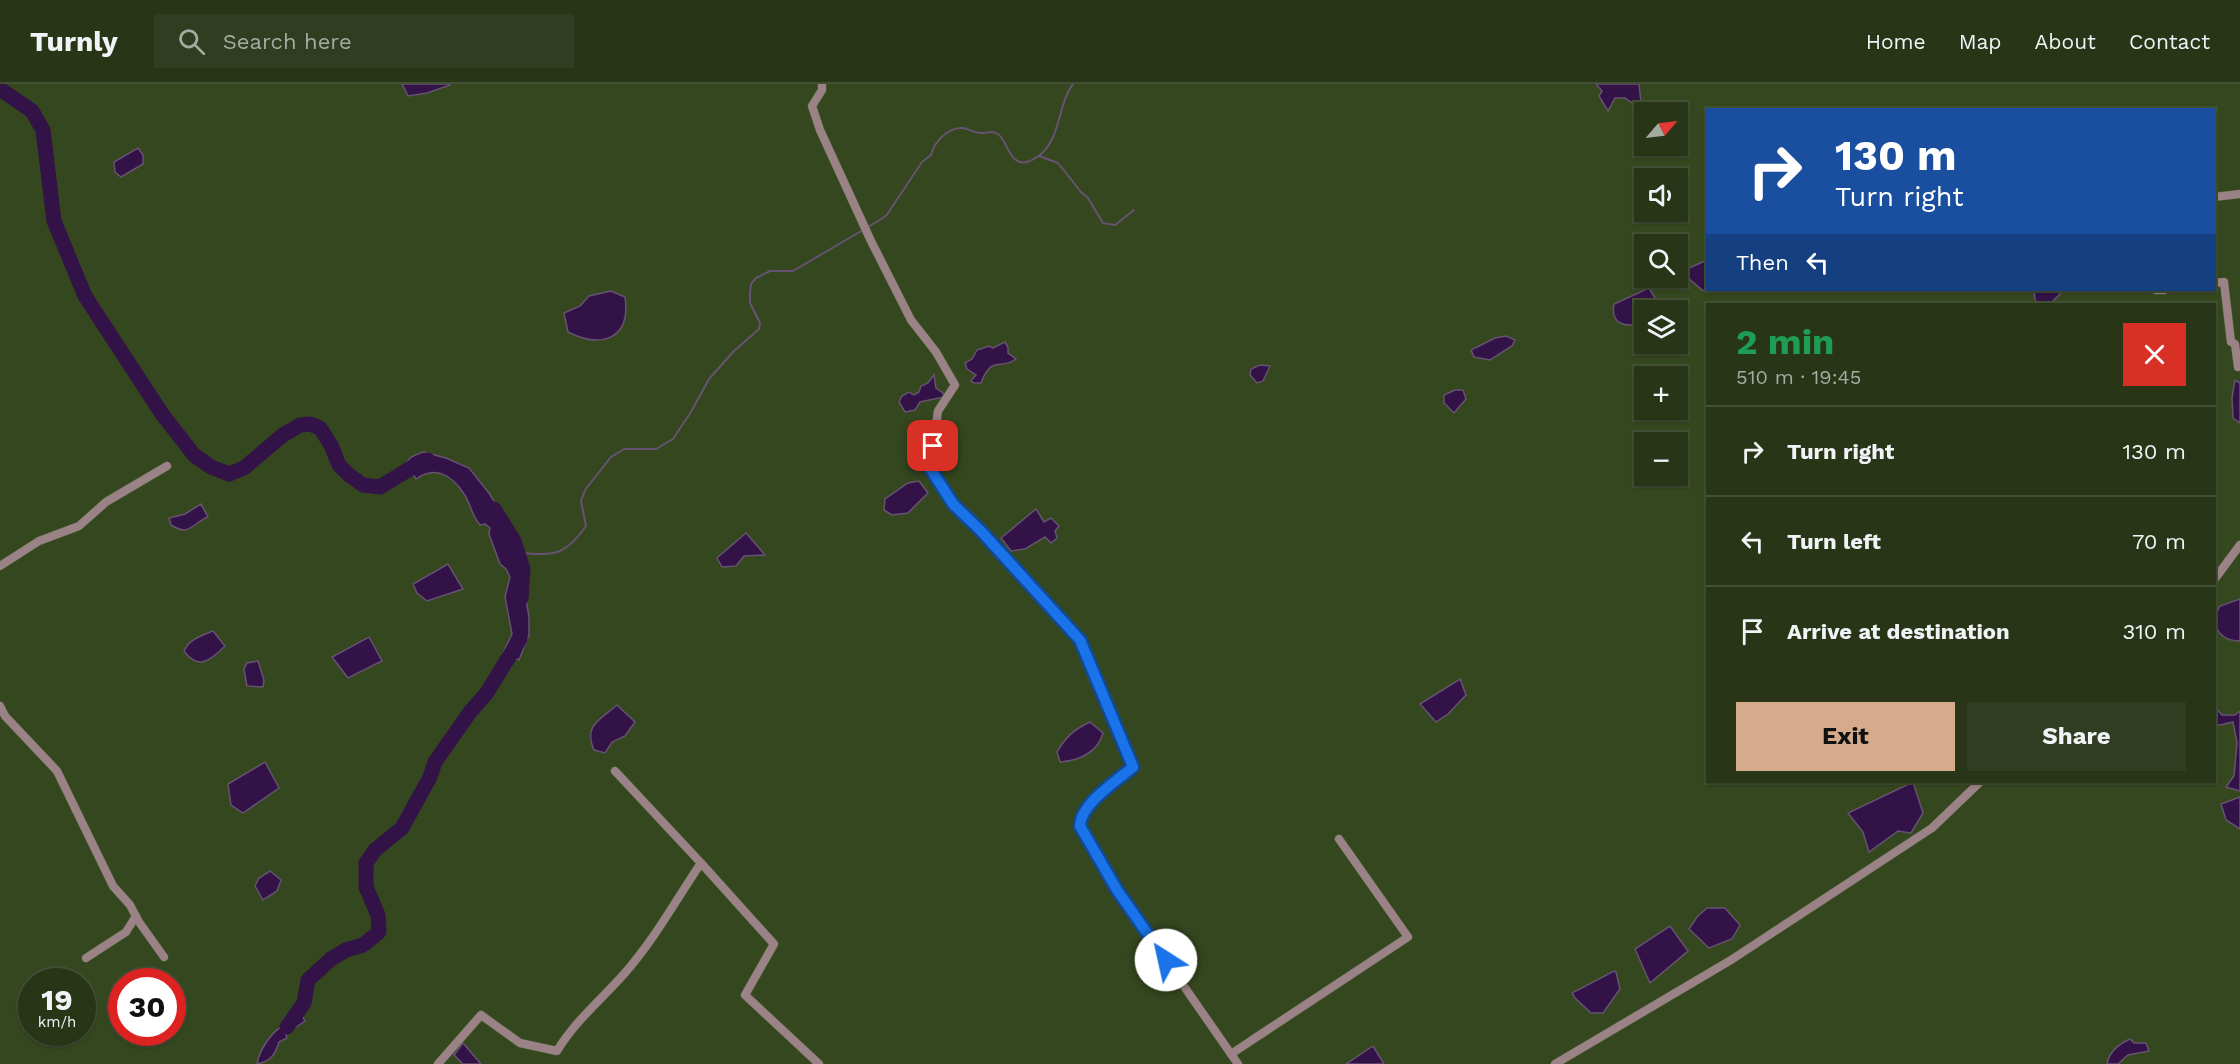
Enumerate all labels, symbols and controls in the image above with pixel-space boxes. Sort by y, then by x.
search box [154,14,574,68]
text: Turnly [30,25,118,58]
icon: search [175,25,208,58]
text: Search here [223,29,352,54]
text: Home [1866,29,1926,54]
text: Map [1959,29,2002,54]
text: About [2035,29,2096,54]
text: Contact [2129,29,2210,54]
north arrow [1634,102,1688,156]
map controls [1634,102,1688,486]
text: 130 m [1835,131,1957,180]
icon: right [1736,132,1814,210]
button: sound [1634,168,1688,222]
text: Turn right [1835,181,1964,213]
button: search [1634,234,1688,288]
icon: left [1801,246,1834,279]
text: Then [1736,250,1789,275]
button: layers [1634,300,1688,354]
text: 2 min [1736,321,1834,363]
button: close [2123,323,2186,386]
text: 510 m · 19:45 [1736,365,1861,389]
button: + [1634,366,1688,420]
pin [907,420,958,471]
icon: arrive [916,429,949,462]
button: − [1634,432,1688,486]
icon: right [1736,435,1769,468]
text: Turn right [1787,439,1894,464]
text: 130 m [2122,439,2186,464]
icon: left [1736,525,1769,558]
text: Turn left [1787,529,1881,554]
text: 70 m [2132,529,2186,554]
icon: arrive [1736,615,1769,648]
text: Arrive at destination [1787,619,2010,644]
text: 310 m [2122,619,2186,644]
button: Exit [1736,702,1955,771]
button: Share [1967,702,2186,771]
position arrow [1134,928,1198,992]
speed limit sign: 30 [108,968,186,1046]
text: 19 [41,982,73,1017]
text: km/h [38,1013,76,1031]

